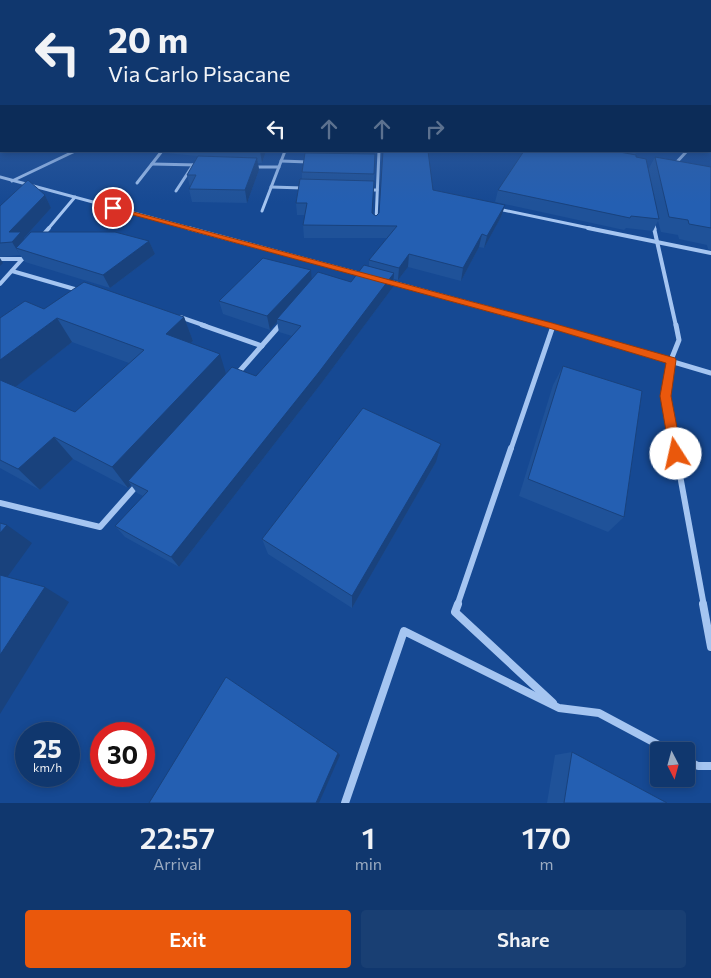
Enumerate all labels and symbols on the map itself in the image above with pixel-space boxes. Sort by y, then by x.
pin [92,187,134,229]
position arrow [649,427,701,479]
speed limit sign: 30 [90,722,155,787]
north arrow [650,742,695,788]

